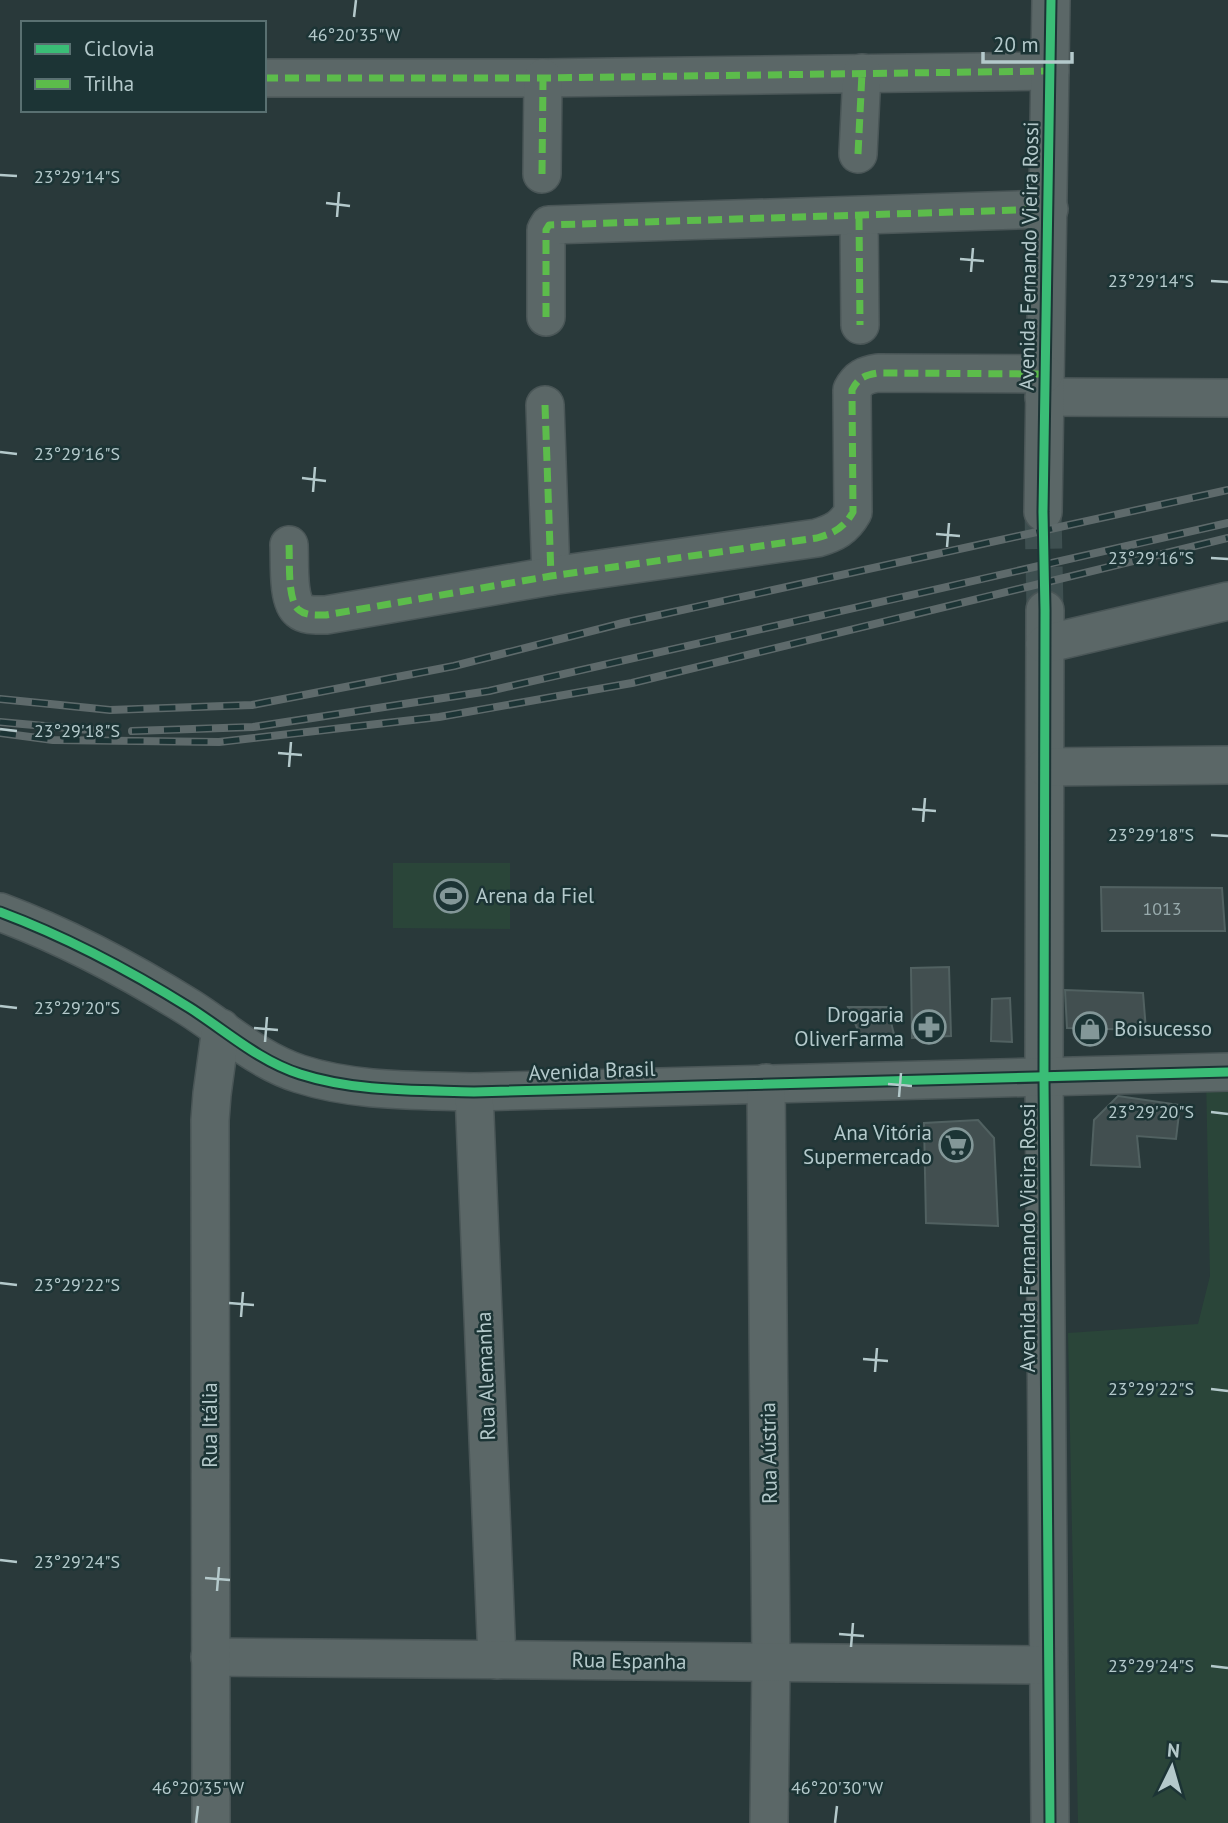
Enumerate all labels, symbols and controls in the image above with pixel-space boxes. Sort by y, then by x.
legend [21,21,266,112]
scale bar [983,21,1072,65]
text: 46°20'35"W [308,23,400,46]
text: 20 m [993,31,1039,58]
text: Ciclovia [84,35,154,62]
text: Trilha [84,70,134,97]
street label: Avenida Fernando Vieira Rossi [1013,121,1044,391]
text: 23°29'14"S [34,165,120,188]
text: 23°29'14"S [1108,269,1194,292]
text: 23°29'16"S [34,442,120,465]
text: 23°29'16"S [1108,546,1194,569]
text: 23°29'18"S [34,719,120,742]
text: 23°29'18"S [1108,823,1194,846]
sports icon: Arena da Fiel [432,877,470,915]
place label: Arena da Fiel [476,882,594,909]
house number: 1013 [1142,897,1182,920]
text: 23°29'20"S [34,996,120,1019]
place label: Drogaria OliverFarma [794,1001,904,1052]
pharmacy icon: Drogaria OliverFarma [910,1008,948,1046]
shop icon: Boisucesso [1071,1010,1109,1048]
place label: Boisucesso [1114,1015,1212,1042]
street label: Avenida Brasil [528,1055,656,1086]
text: 23°29'20"S [1108,1100,1194,1123]
street label: Avenida Fernando Vieira Rossi [1014,1103,1041,1373]
place label: Ana Vitória Supermercado [803,1119,932,1170]
supermarket icon: Ana Vitória Supermercado [937,1126,975,1164]
text: 23°29'22"S [34,1273,120,1296]
street label: Rua Alemanha [470,1311,501,1441]
text: 23°29'22"S [1108,1377,1194,1400]
street label: Rua Itália [196,1382,223,1468]
street label: Rua Aústria [754,1402,783,1504]
text: 23°29'24"S [34,1550,120,1573]
street label: Rua Espanha [571,1646,687,1675]
text: 23°29'24"S [1108,1654,1194,1677]
north arrow [1137,1732,1207,1802]
text: N [1166,1738,1181,1763]
text: 46°20'35"W [152,1776,244,1799]
text: 46°20'30"W [791,1776,883,1799]

